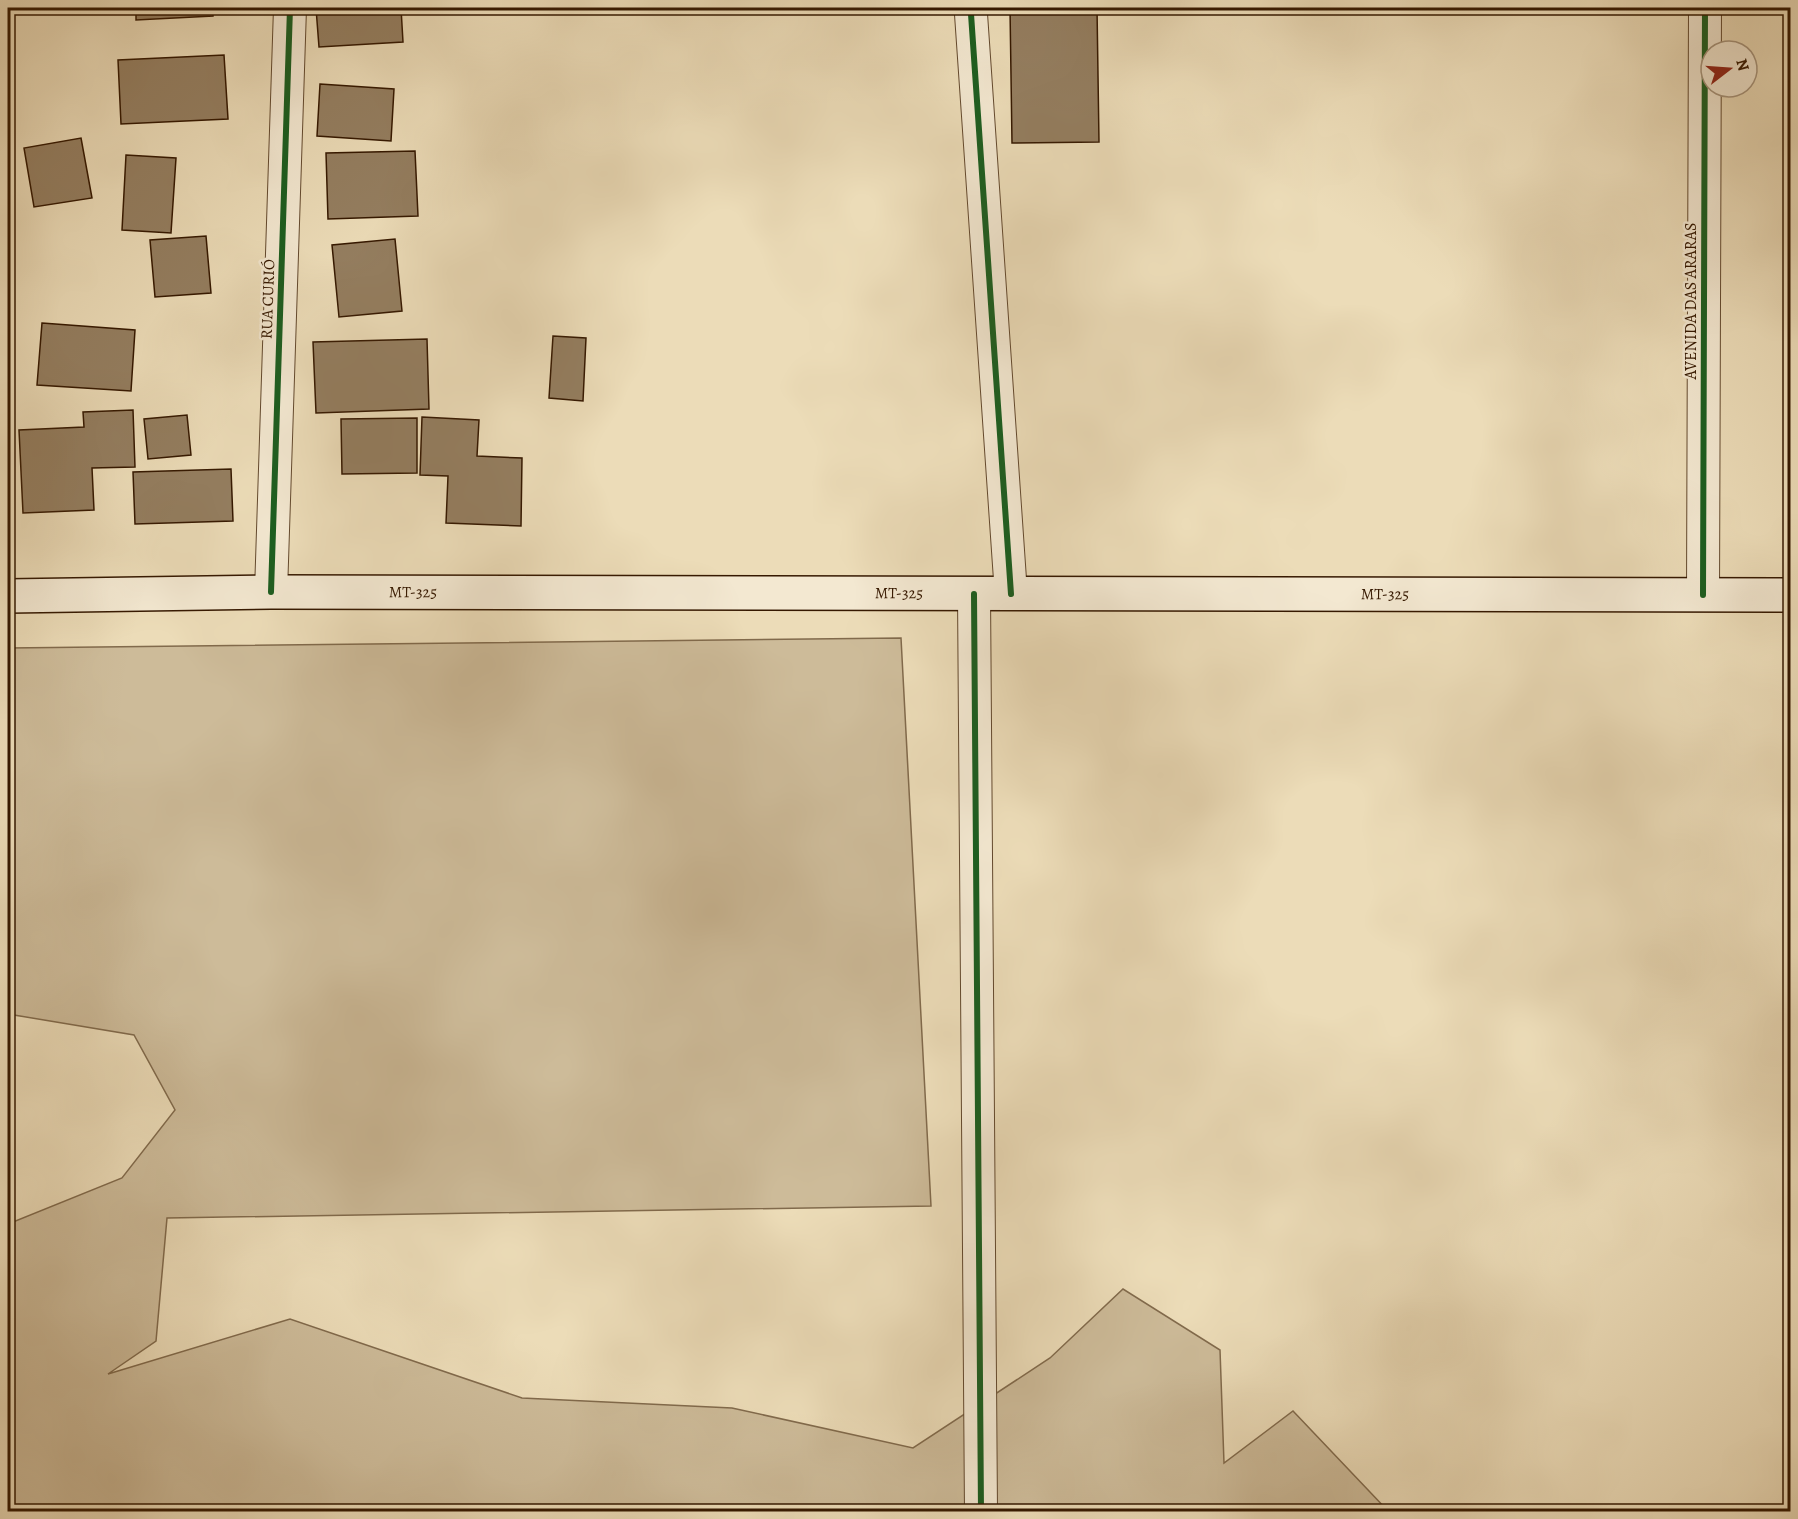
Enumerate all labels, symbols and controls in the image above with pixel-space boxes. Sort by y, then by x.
north arrow [1699,39,1759,99]
text: N [1730,56,1755,74]
street label: AVENIDA DAS ARARAS [1680,223,1702,380]
street label: RUA CURIÓ [256,259,280,339]
street label: MT-325 [389,581,437,603]
street label: MT-325 [875,582,923,604]
street label: MT-325 [1361,583,1409,605]

